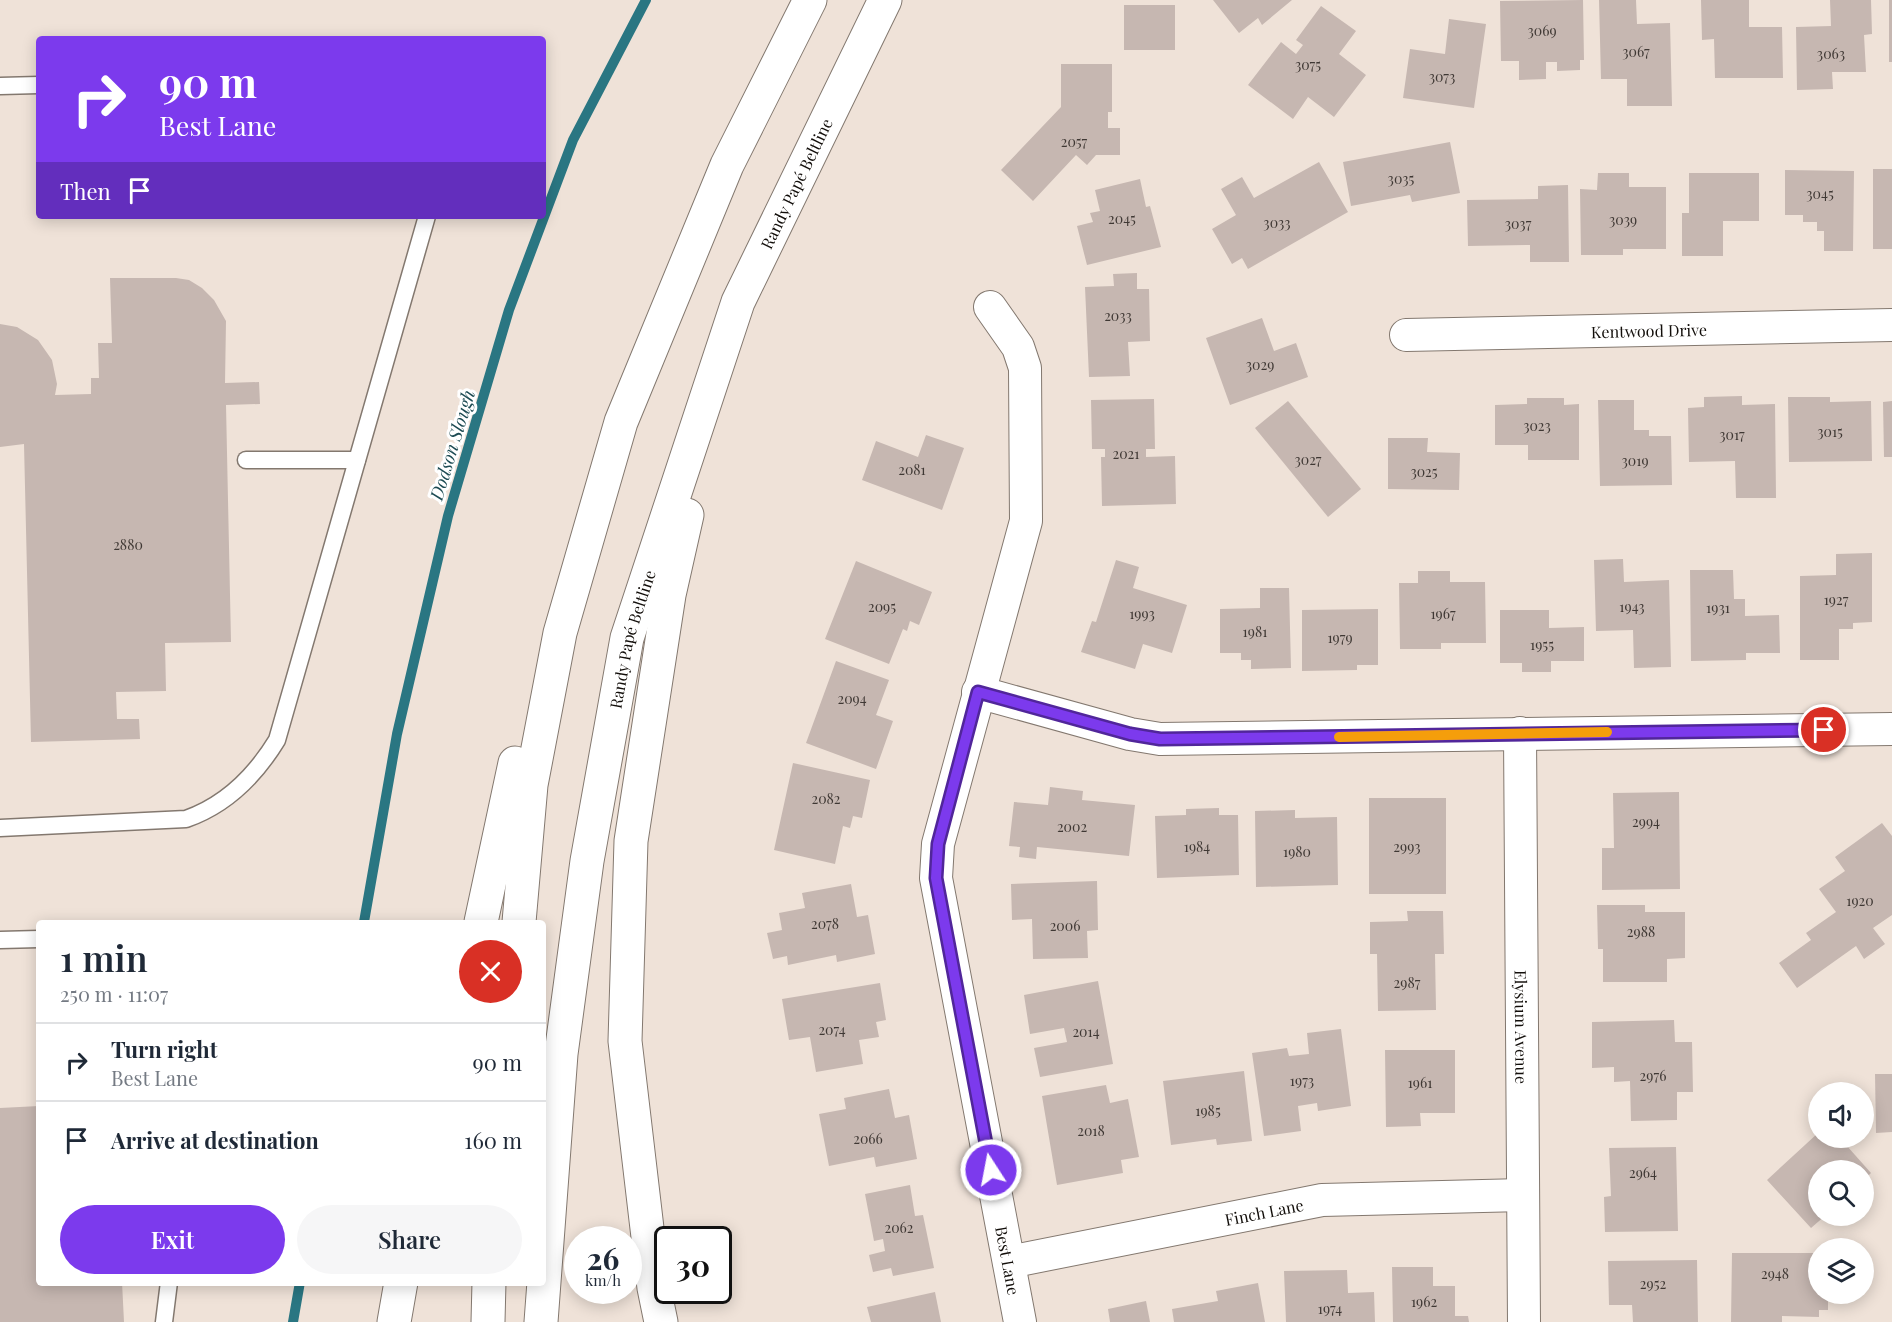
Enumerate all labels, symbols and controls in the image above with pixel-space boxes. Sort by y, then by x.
house number: 3069 [1527,21,1557,40]
house number: 3067 [1622,42,1650,61]
house number: 3063 [1817,44,1845,63]
text: 90 m [159,53,257,109]
house number: 3075 [1295,55,1321,74]
icon: right [60,60,138,138]
house number: 3073 [1429,67,1455,86]
text: Best Lane [159,107,276,143]
street label: Randy Papé Beltline [755,114,836,252]
house number: 2057 [1061,132,1088,151]
house number: 3035 [1388,169,1415,188]
icon: arrive [123,174,156,207]
text: Then [60,176,111,206]
house number: 3045 [1806,184,1834,203]
house number: 2045 [1108,209,1136,228]
house number: 3039 [1609,210,1637,229]
house number: 3033 [1263,213,1291,232]
house number: 3037 [1505,214,1532,233]
house number: 2033 [1104,306,1132,325]
street label: Kentwood Drive [1591,318,1707,342]
house number: 3029 [1246,355,1274,374]
water label: Dodson Slough [424,387,480,504]
house number: 3023 [1523,416,1551,435]
house number: 3015 [1817,422,1843,441]
house number: 3017 [1719,425,1745,444]
house number: 2021 [1113,444,1140,463]
house number: 3027 [1294,450,1322,469]
house number: 3019 [1621,451,1649,470]
house number: 2081 [898,460,926,479]
house number: 3025 [1410,462,1438,481]
house number: 2880 [113,535,143,554]
street label: Randy Papé Beltline [604,567,659,710]
house number: 1927 [1824,590,1849,609]
house number: 2095 [868,597,896,616]
house number: 1943 [1619,597,1645,616]
house number: 1931 [1706,598,1730,617]
house number: 1993 [1129,604,1155,623]
house number: 1967 [1430,604,1456,623]
house number: 1981 [1243,622,1267,641]
house number: 1979 [1327,628,1353,647]
house number: 1955 [1530,635,1554,654]
house number: 2094 [837,689,867,708]
pin [1798,704,1849,755]
icon: arrive [1807,713,1840,746]
house number: 2082 [811,789,841,808]
house number: 2994 [1632,812,1660,831]
house number: 2002 [1057,817,1087,836]
house number: 1984 [1184,837,1210,856]
house number: 2993 [1393,837,1421,856]
house number: 1980 [1283,842,1311,861]
house number: 1920 [1846,891,1874,910]
house number: 2078 [811,914,839,933]
house number: 2006 [1050,916,1080,935]
house number: 2988 [1627,922,1655,941]
text: 1 min [60,933,148,981]
button: close [459,940,522,1003]
street label: Elysium Avenue [1511,970,1533,1084]
house number: 2987 [1394,973,1421,992]
text: 250 m · 11:07 [60,980,168,1007]
house number: 2074 [818,1020,846,1039]
house number: 2014 [1072,1022,1100,1041]
text: Turn right [111,1034,217,1064]
icon: right [60,1046,93,1079]
text: 90 m [473,1047,522,1077]
text: Best Lane [111,1064,198,1091]
house number: 2976 [1640,1066,1666,1085]
house number: 1973 [1290,1071,1314,1090]
house number: 1961 [1408,1073,1432,1092]
map controls [1808,1082,1874,1304]
button: sound [1808,1082,1874,1148]
house number: 1985 [1195,1101,1221,1120]
house number: 2018 [1077,1121,1105,1140]
icon: arrive [60,1124,93,1157]
text: Arrive at destination [111,1125,319,1155]
text: 160 m [464,1125,522,1155]
house number: 2066 [853,1129,883,1148]
position arrow [959,1138,1023,1202]
button: search [1808,1160,1874,1226]
house number: 2964 [1629,1163,1657,1182]
street label: Finch Lane [1223,1193,1305,1230]
button: Exit [60,1205,285,1274]
button: Share [297,1205,522,1274]
house number: 2062 [884,1218,914,1237]
street label: Best Lane [992,1224,1025,1297]
speed limit sign: 30 [654,1226,732,1304]
text: 26 [587,1238,619,1278]
button: layers [1808,1238,1874,1304]
house number: 2948 [1761,1264,1789,1283]
text: km/h [585,1270,621,1290]
house number: 2952 [1640,1274,1666,1293]
house number: 1962 [1411,1292,1437,1311]
house number: 1974 [1318,1299,1342,1318]

